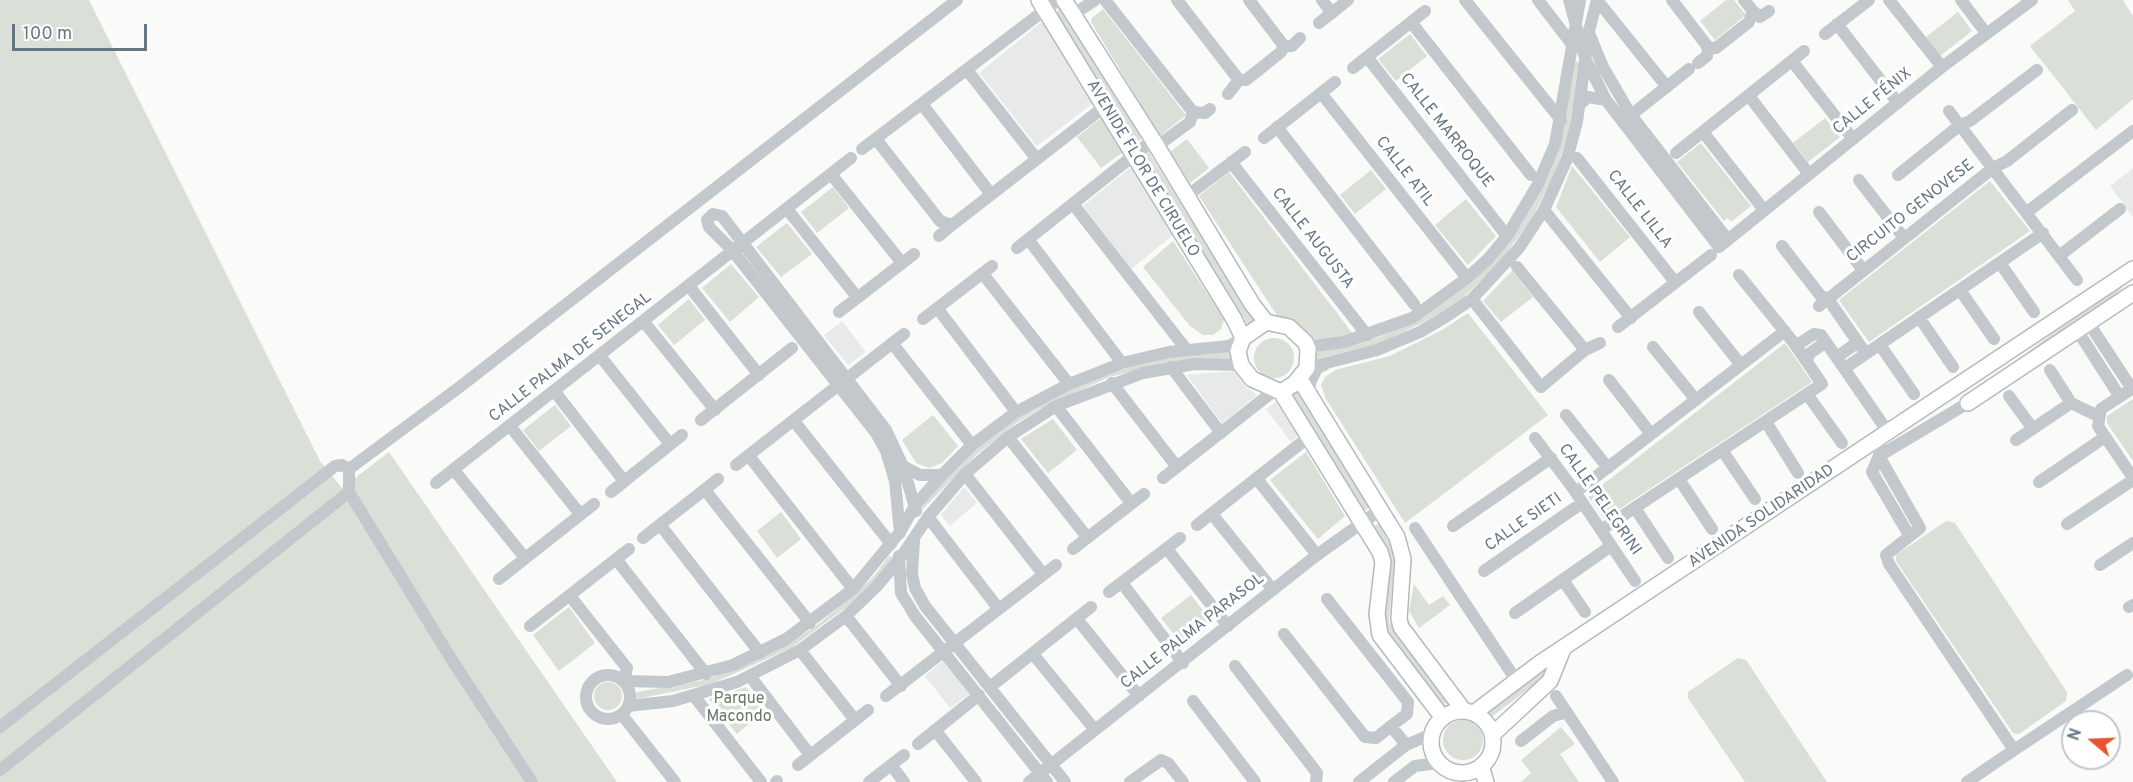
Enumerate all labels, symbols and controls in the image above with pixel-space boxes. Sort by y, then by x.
scale bar [15,12,150,50]
text: 100 m [23,23,72,46]
street label: CALLE FÉNIX [1830,64,1916,140]
street label: CALLE MARROQUE [1395,70,1497,192]
street label: AVENIDE FLOR DE CIRUELO [1081,77,1203,261]
street label: CALLE ATIL [1371,133,1437,211]
street label: CIRCUITO GENOVESE [1843,156,1979,268]
street label: CALLE LILLA [1602,167,1676,253]
street label: CALLE AUGUSTA [1267,185,1357,293]
street label: CALLE PALMA DE SENEGAL [486,289,656,427]
street label: CALLE PELEGRINI [1553,441,1645,559]
street label: AVENIDA SOLIDARIDAD [1685,461,1839,573]
street label: CALLE SIETI [1482,490,1566,556]
street label: CALLE PALMA PARASOL [1117,570,1269,694]
park label: Parque Macondo [706,690,772,728]
north arrow [2061,710,2121,770]
text: N [2065,726,2087,743]

